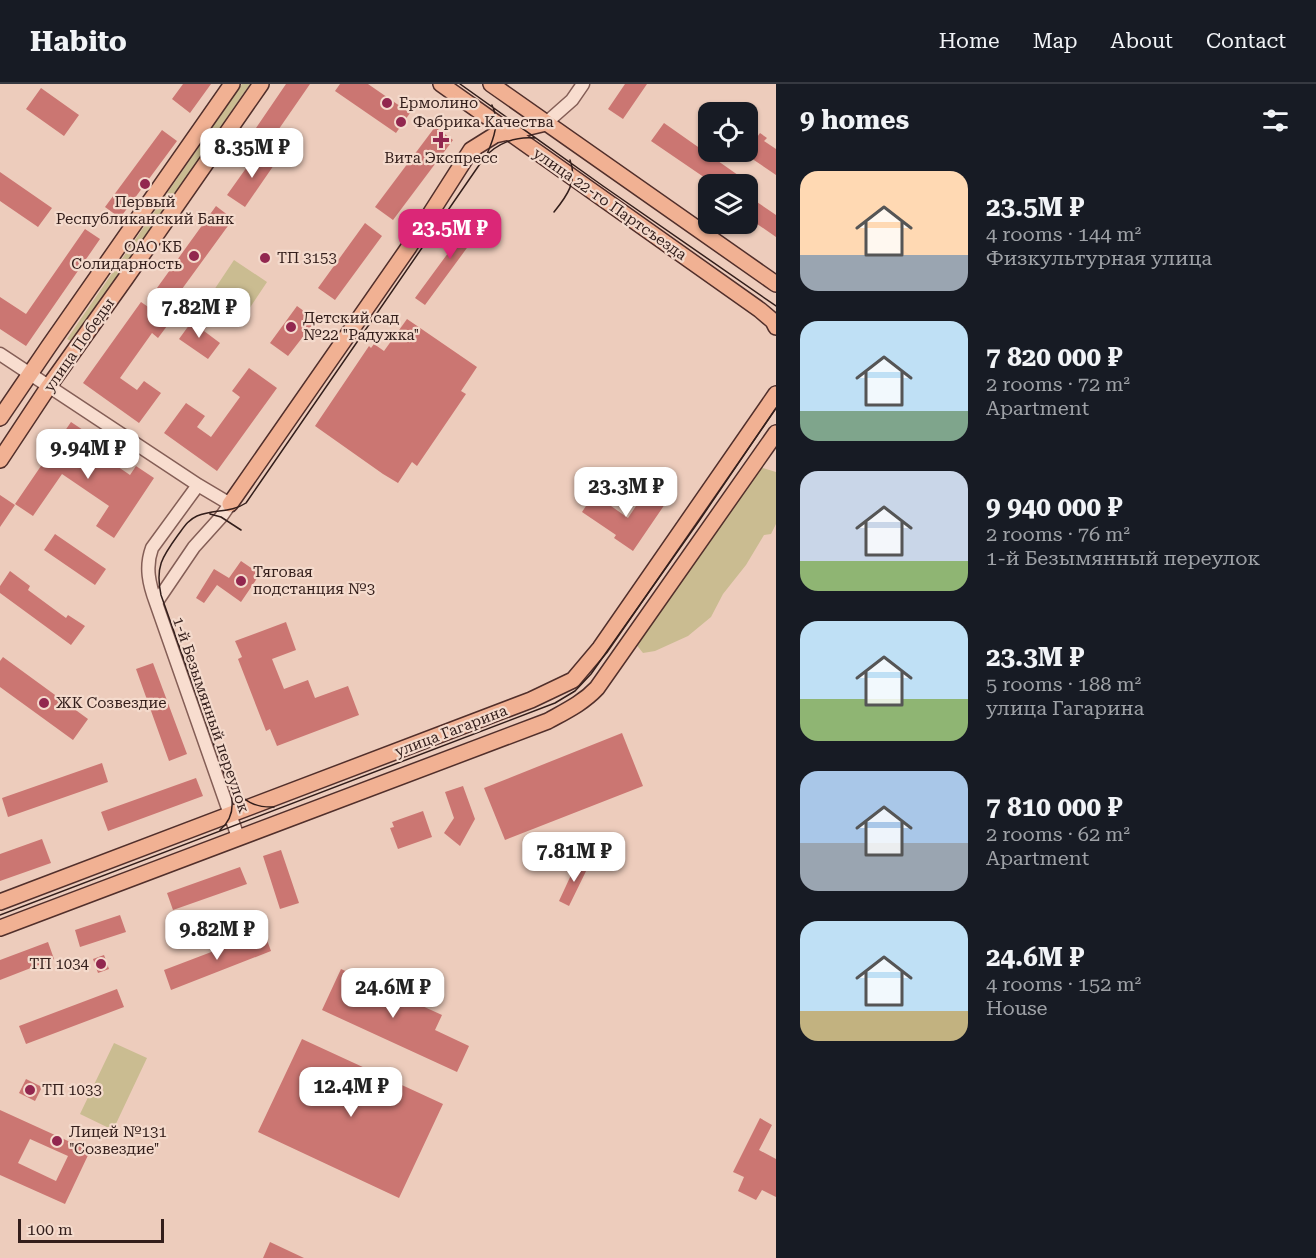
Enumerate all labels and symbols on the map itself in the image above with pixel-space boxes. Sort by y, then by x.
place label: Ермолино [399,94,478,112]
marker: Ермолино [380,96,394,110]
place label: Фабрика Качества [413,113,554,131]
marker: Фабрика Качества [394,115,408,129]
pin: 8.35M ₽ [197,128,307,179]
marker: Вита Экспресс [434,133,448,147]
street label: улица 22-го Партсъезда [530,144,690,264]
place label: Вита Экспресс [384,149,498,167]
marker: Первый Республиканский Банк [138,177,152,191]
place label: Первый Республиканский Банк [56,193,235,228]
pin: 23.5M ₽ [395,209,505,260]
place label: ОАО КБ Солидарность [71,238,182,273]
marker: ОАО КБ Солидарность [187,249,201,263]
place label: ТП 3153 [277,249,337,267]
marker: ТП 3153 [258,251,272,265]
pin: 7.82M ₽ [144,288,254,339]
street label: улица Победы [40,295,118,395]
place label: Детский сад №22 "Радужка" [303,309,419,344]
marker: Детский сад №22 "Радужка" [284,320,298,334]
pin: 9.94M ₽ [33,429,143,480]
pin: 23.3M ₽ [571,467,681,518]
place label: Тяговая подстанция №3 [253,563,375,598]
marker: Тяговая подстанция №3 [234,574,248,588]
street label: 1-й Безымянный переулок [169,615,253,816]
place label: ЖК Созвездие [56,694,167,712]
marker: ЖК Созвездие [37,696,51,710]
street label: улица Гагарина [392,701,510,761]
pin: 7.81M ₽ [519,832,629,883]
pin: 9.82M ₽ [162,910,272,961]
place label: ТП 1034 [29,955,90,973]
marker: ТП 1034 [94,957,108,971]
pin: 24.6M ₽ [338,968,448,1019]
pin: 12.4M ₽ [296,1067,406,1118]
place label: ТП 1033 [42,1081,102,1099]
marker: ТП 1033 [23,1083,37,1097]
place label: Лицей №131 "Созвездие" [69,1123,167,1158]
marker: Лицей №131 "Созвездие" [50,1134,64,1148]
scale bar [18,1216,164,1244]

